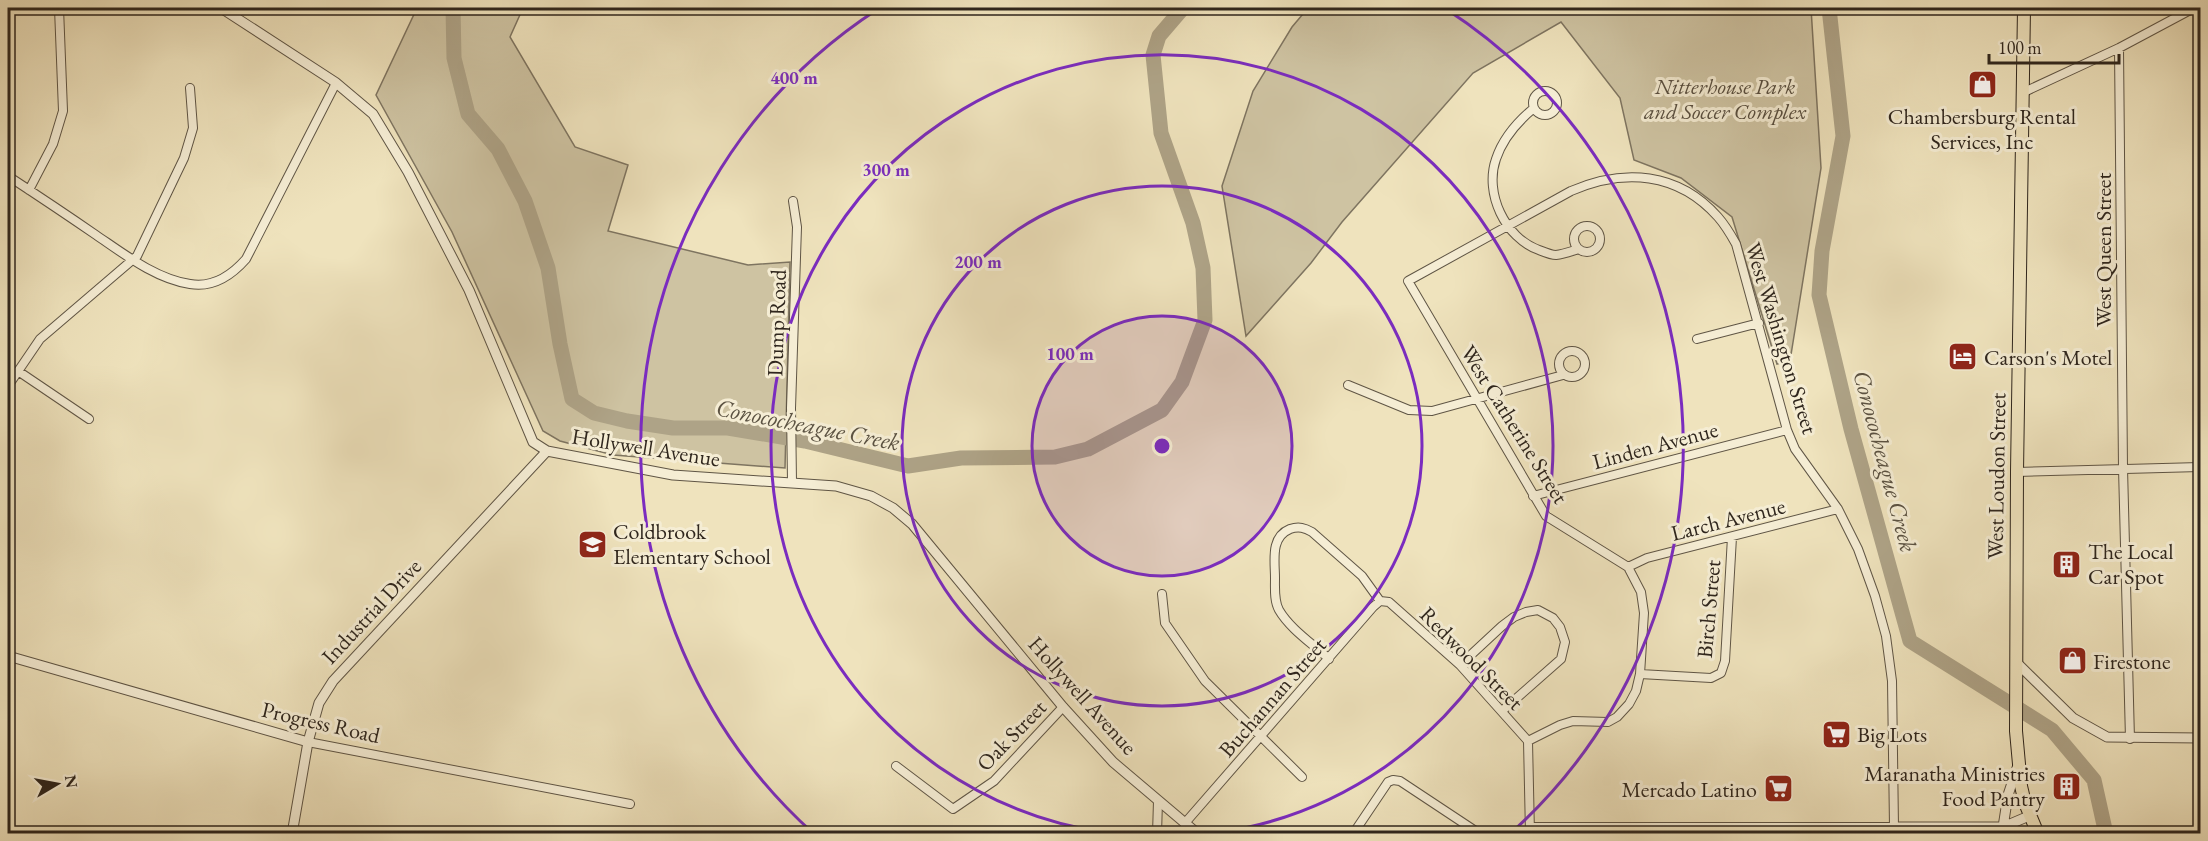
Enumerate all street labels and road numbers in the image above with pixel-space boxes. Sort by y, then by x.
street label: West Queen Street [2089,173,2118,327]
street label: West Washington Street [1739,239,1824,438]
street label: Dump Road [760,268,793,377]
street label: West Catherine Street [1454,339,1575,509]
street label: West Loudon Street [1981,392,2012,560]
street label: Linden Avenue [1589,415,1721,476]
street label: Hollywell Avenue [570,421,723,474]
street label: Larch Avenue [1668,491,1789,548]
street label: Industrial Drive [315,552,428,670]
street label: Birch Street [1690,559,1727,659]
street label: Redwood Street [1414,600,1530,717]
street label: Hollywell Avenue [1022,630,1144,761]
street label: Buchannan Street [1212,631,1333,763]
street label: Oak Street [970,693,1053,777]
street label: Progress Road [259,695,384,750]

